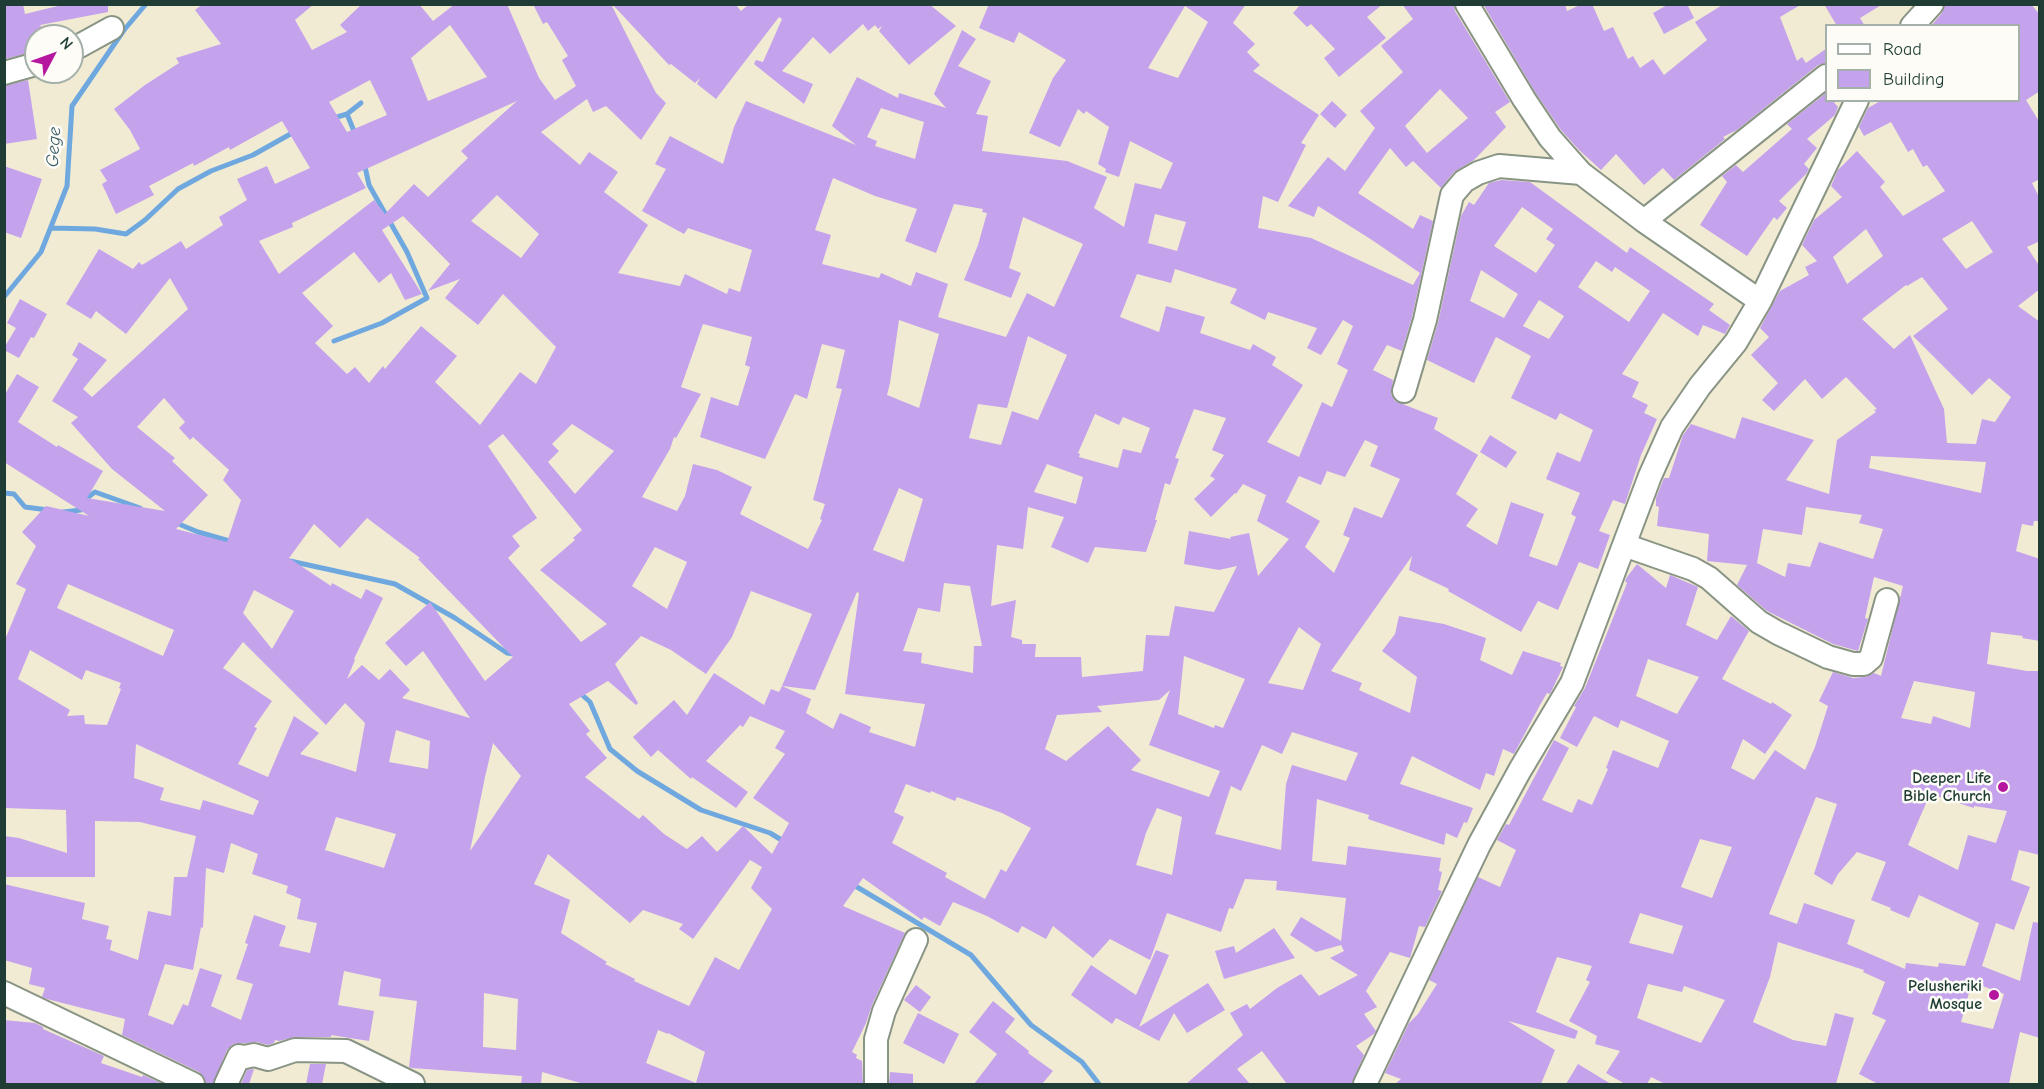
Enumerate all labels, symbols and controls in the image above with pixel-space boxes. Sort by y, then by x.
north arrow [24,24,84,84]
legend [1825,24,2020,102]
text: N [56,34,76,53]
text: Road [1883,39,1922,60]
text: Building [1883,69,1945,90]
water label: Gege [42,126,66,168]
place label: Deeper Life Bible Church [1903,768,1991,806]
marker: Deeper Life Bible Church [1996,780,2010,794]
place label: Pelusheriki Mosque [1908,976,1982,1014]
marker: Pelusheriki Mosque [1987,988,2001,1002]

